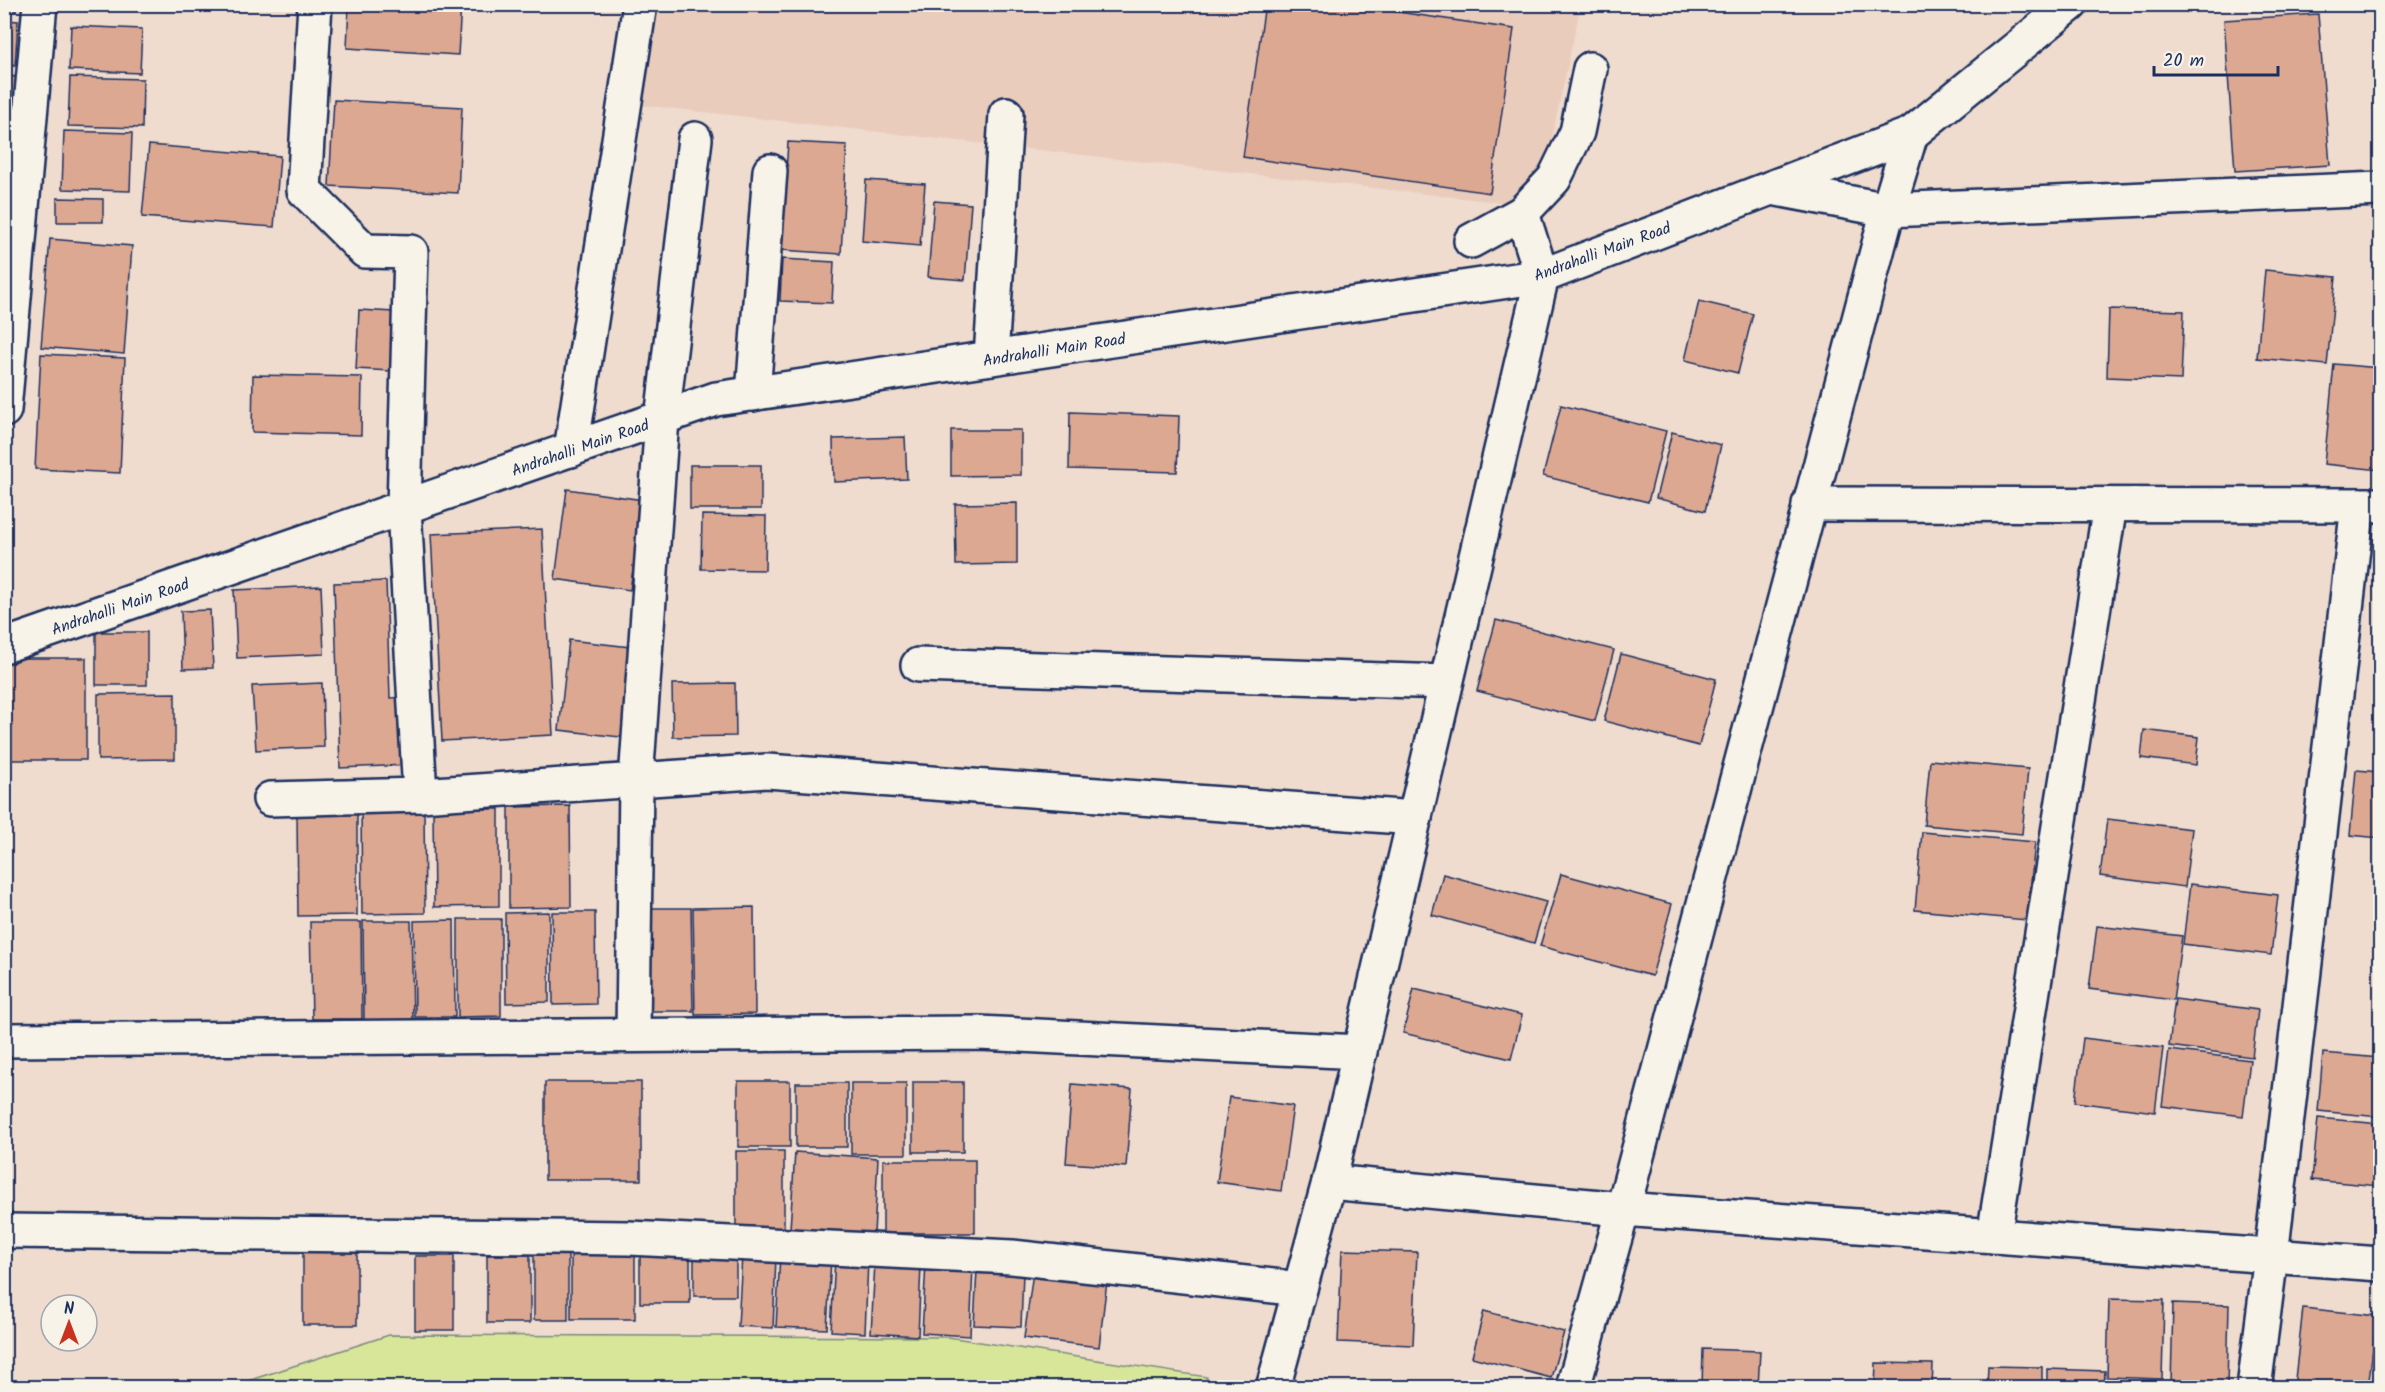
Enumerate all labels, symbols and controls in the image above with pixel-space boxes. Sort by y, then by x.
scale bar [2154,39,2278,77]
text: 20 m [2163,47,2204,76]
street label: Andrahalli Main Road [1531,216,1675,289]
street label: Andrahalli Main Road [981,327,1128,374]
street label: Andrahalli Main Road [508,413,654,484]
street label: Andrahalli Main Road [48,572,194,643]
north arrow [39,1293,99,1353]
text: N [64,1297,74,1322]

